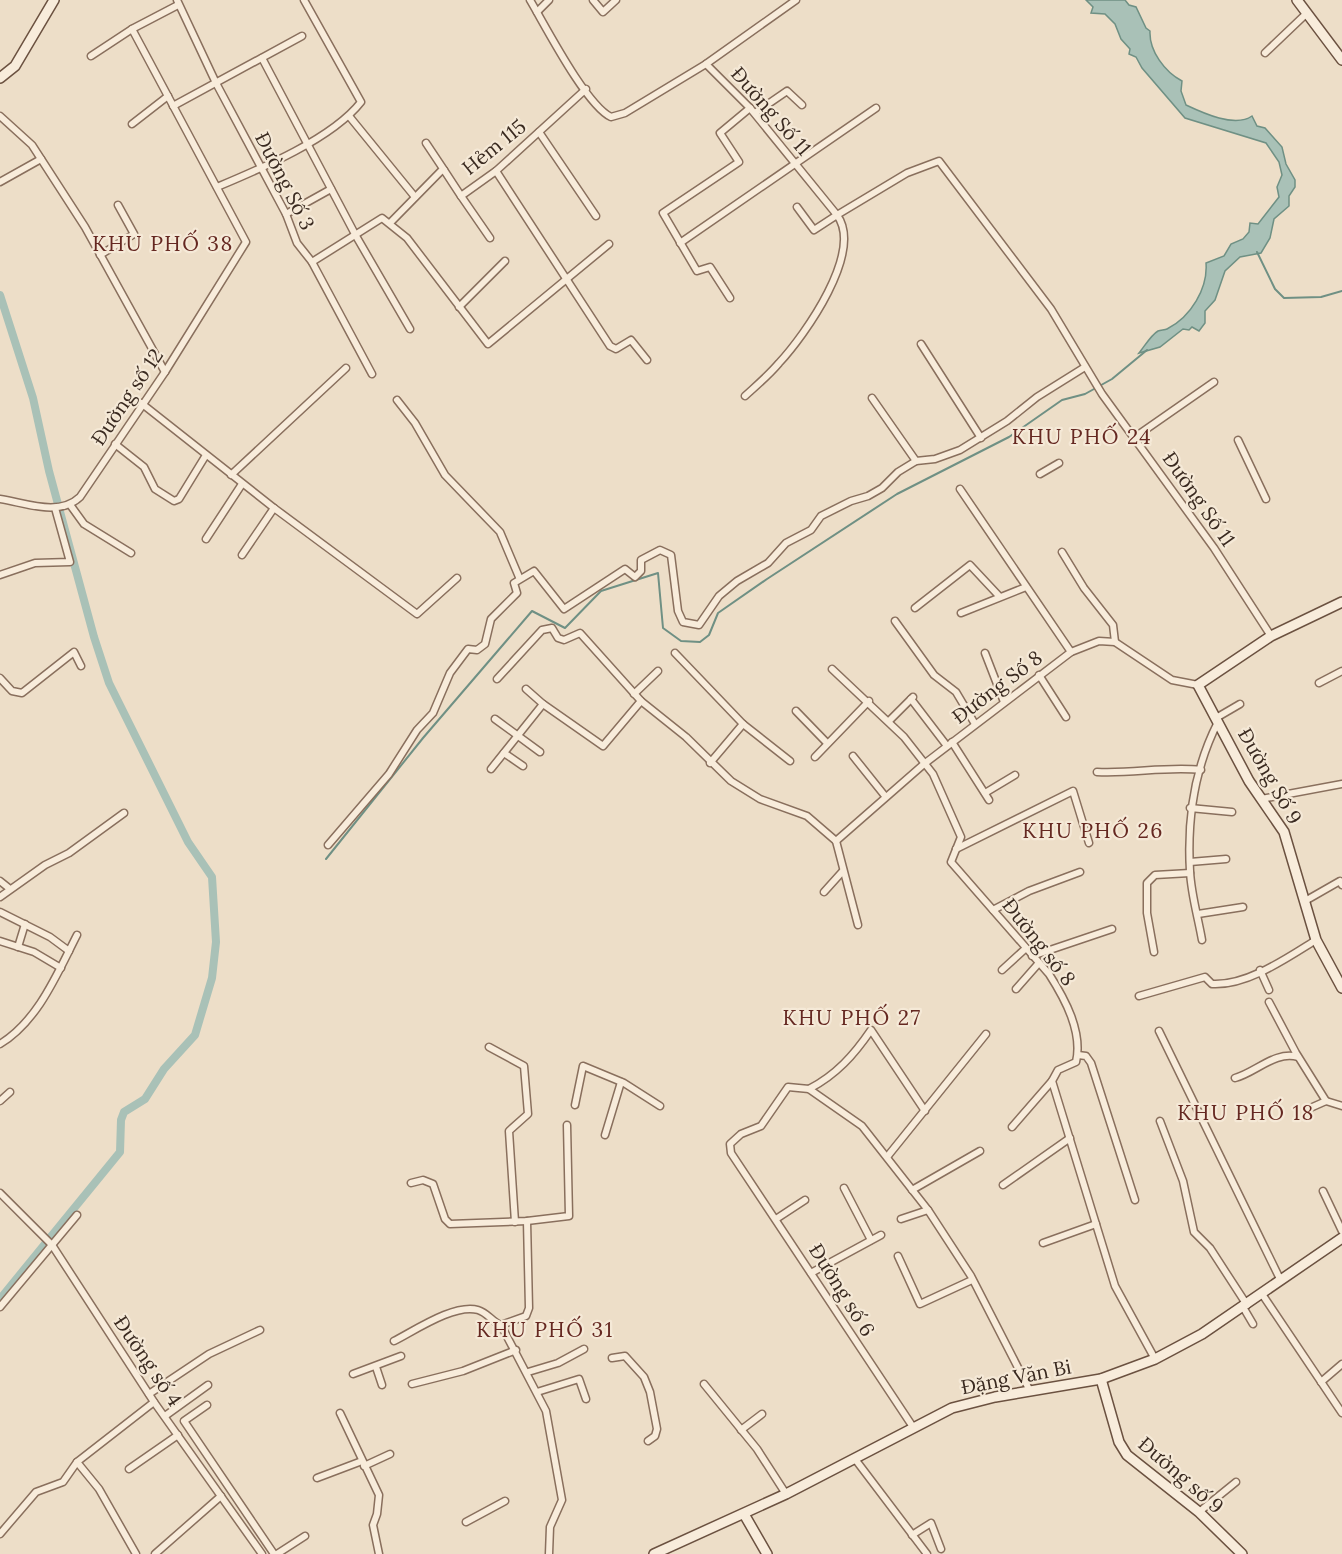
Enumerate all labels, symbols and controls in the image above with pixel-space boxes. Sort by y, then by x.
street label: Đường Số 11 [726,61,817,160]
street label: Hẻm 115 [457,113,531,180]
street label: Đường Số 3 [250,128,321,234]
district label: KHU PHỐ 38 [92,229,234,257]
street label: Đường số 12 [85,344,168,450]
district label: KHU PHỐ 24 [1012,422,1152,450]
street label: Đường Số 11 [1158,447,1241,551]
street label: Đường Số 8 [947,645,1047,729]
street label: Đường Số 9 [1233,723,1308,828]
district label: KHU PHỐ 26 [1022,816,1164,844]
street label: Đường số 8 [997,893,1081,991]
district label: KHU PHỐ 27 [782,1003,922,1031]
district label: KHU PHỐ 18 [1177,1098,1315,1126]
street label: Đường số 6 [804,1239,881,1341]
street label: Đường số 4 [109,1311,188,1411]
district label: KHU PHỐ 31 [476,1315,614,1343]
street label: Đặng Văn Bi [959,1354,1073,1399]
street label: Đường số 9 [1134,1431,1229,1518]

